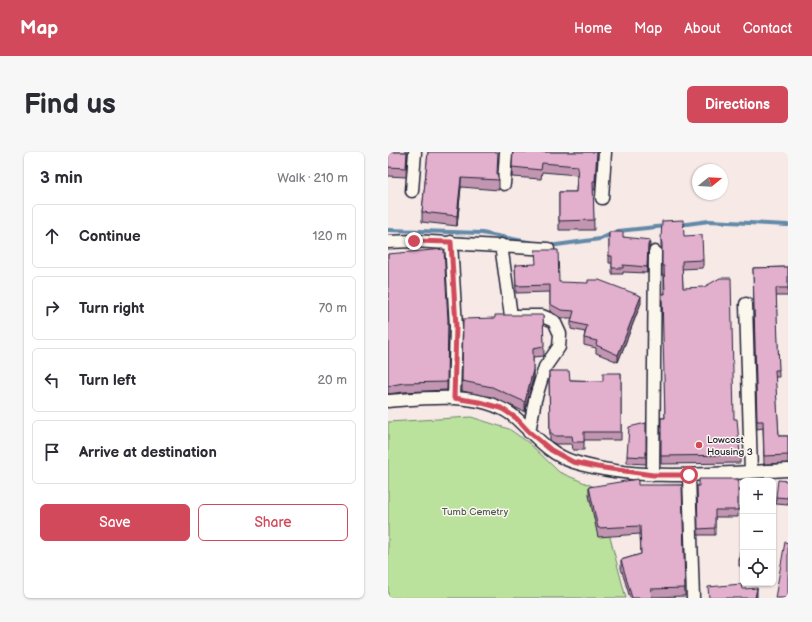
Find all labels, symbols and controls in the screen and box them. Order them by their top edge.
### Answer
text: Map [20,17,58,40]
text: Home [574,20,612,37]
text: Map [634,20,662,37]
text: About [684,20,721,37]
text: Contact [743,20,792,37]
button: Directions [687,86,788,123]
text: Find us [24,88,116,121]
north arrow [692,164,728,200]
text: 3 min [40,168,83,188]
text: Walk · 210 m [277,170,348,186]
icon: ahead [41,225,63,247]
text: Continue [79,227,141,246]
text: 120 m [312,228,347,244]
route end [405,232,423,250]
icon: right [41,297,63,319]
text: Turn right [79,299,144,318]
text: 70 m [319,300,347,316]
icon: left [41,369,63,391]
text: Turn left [79,371,136,390]
text: 20 m [317,372,347,388]
place label: Lowcost Housing 3 [707,434,753,458]
marker: Lowcost Housing 3 [694,440,704,450]
icon: arrive [41,441,63,463]
text: Arrive at destination [79,443,217,462]
route start [680,466,698,484]
map controls [740,478,776,586]
button: + [740,478,776,514]
button: Save [40,504,190,541]
button: Share [198,504,348,541]
park label: Tumb Cemetry [442,506,509,518]
button: − [740,514,776,550]
button: locate [740,550,776,586]

